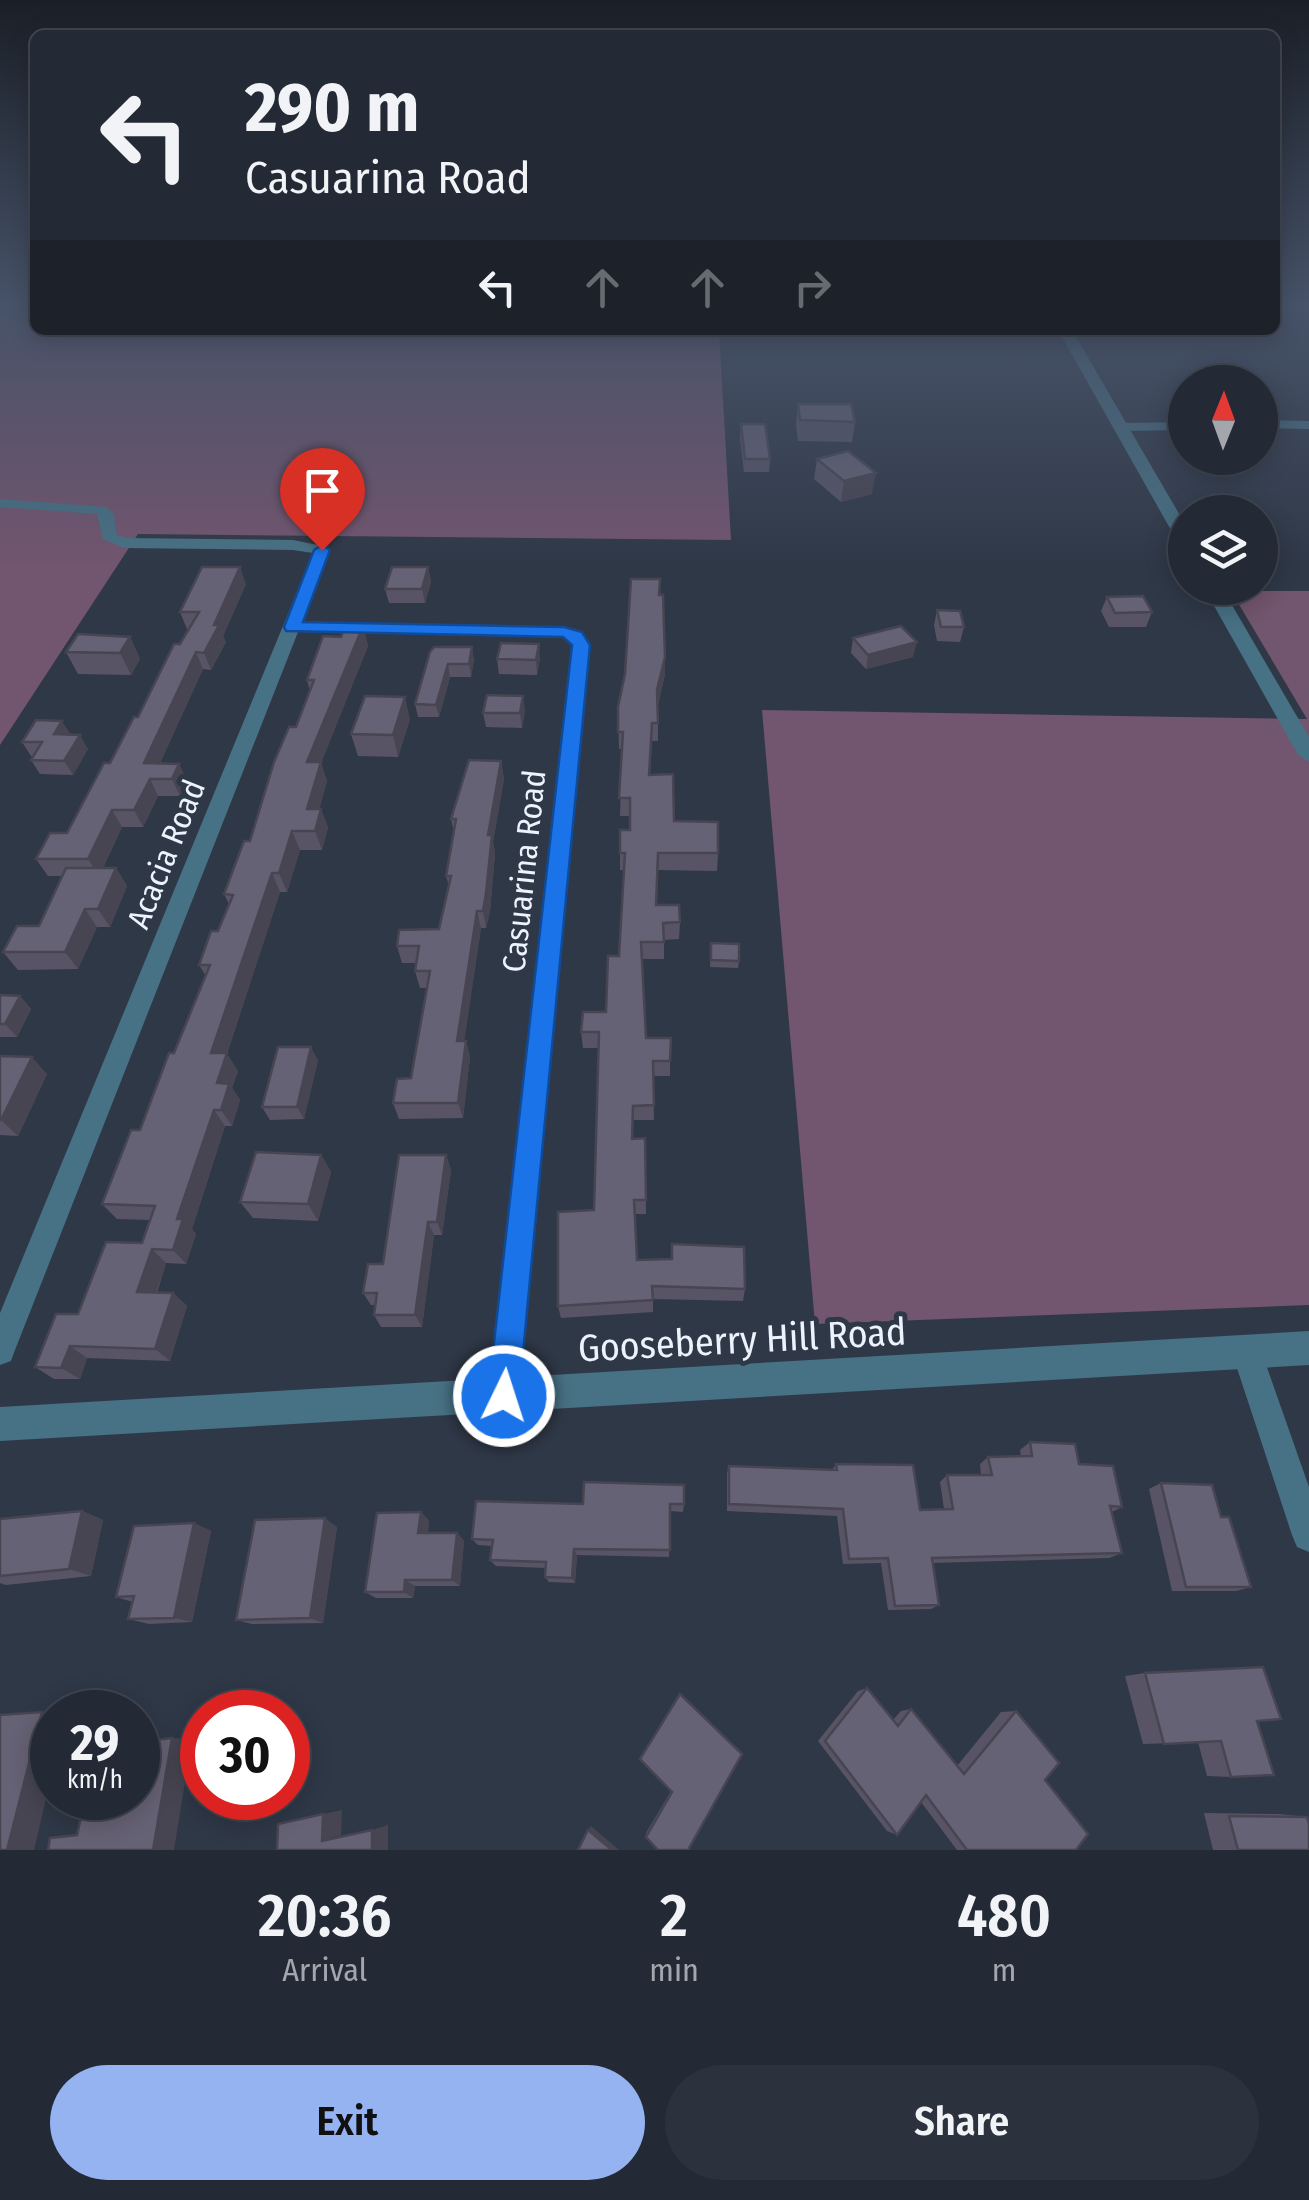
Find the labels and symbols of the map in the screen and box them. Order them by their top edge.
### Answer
north arrow [1168,365,1278,475]
pin [280,448,365,551]
street label: Casuarina Road [494,768,554,974]
street label: Acacia Road [119,774,213,934]
street label: Gooseberry Hill Road [577,1308,907,1372]
position arrow [452,1344,556,1448]
speed limit sign: 30 [180,1690,310,1820]

